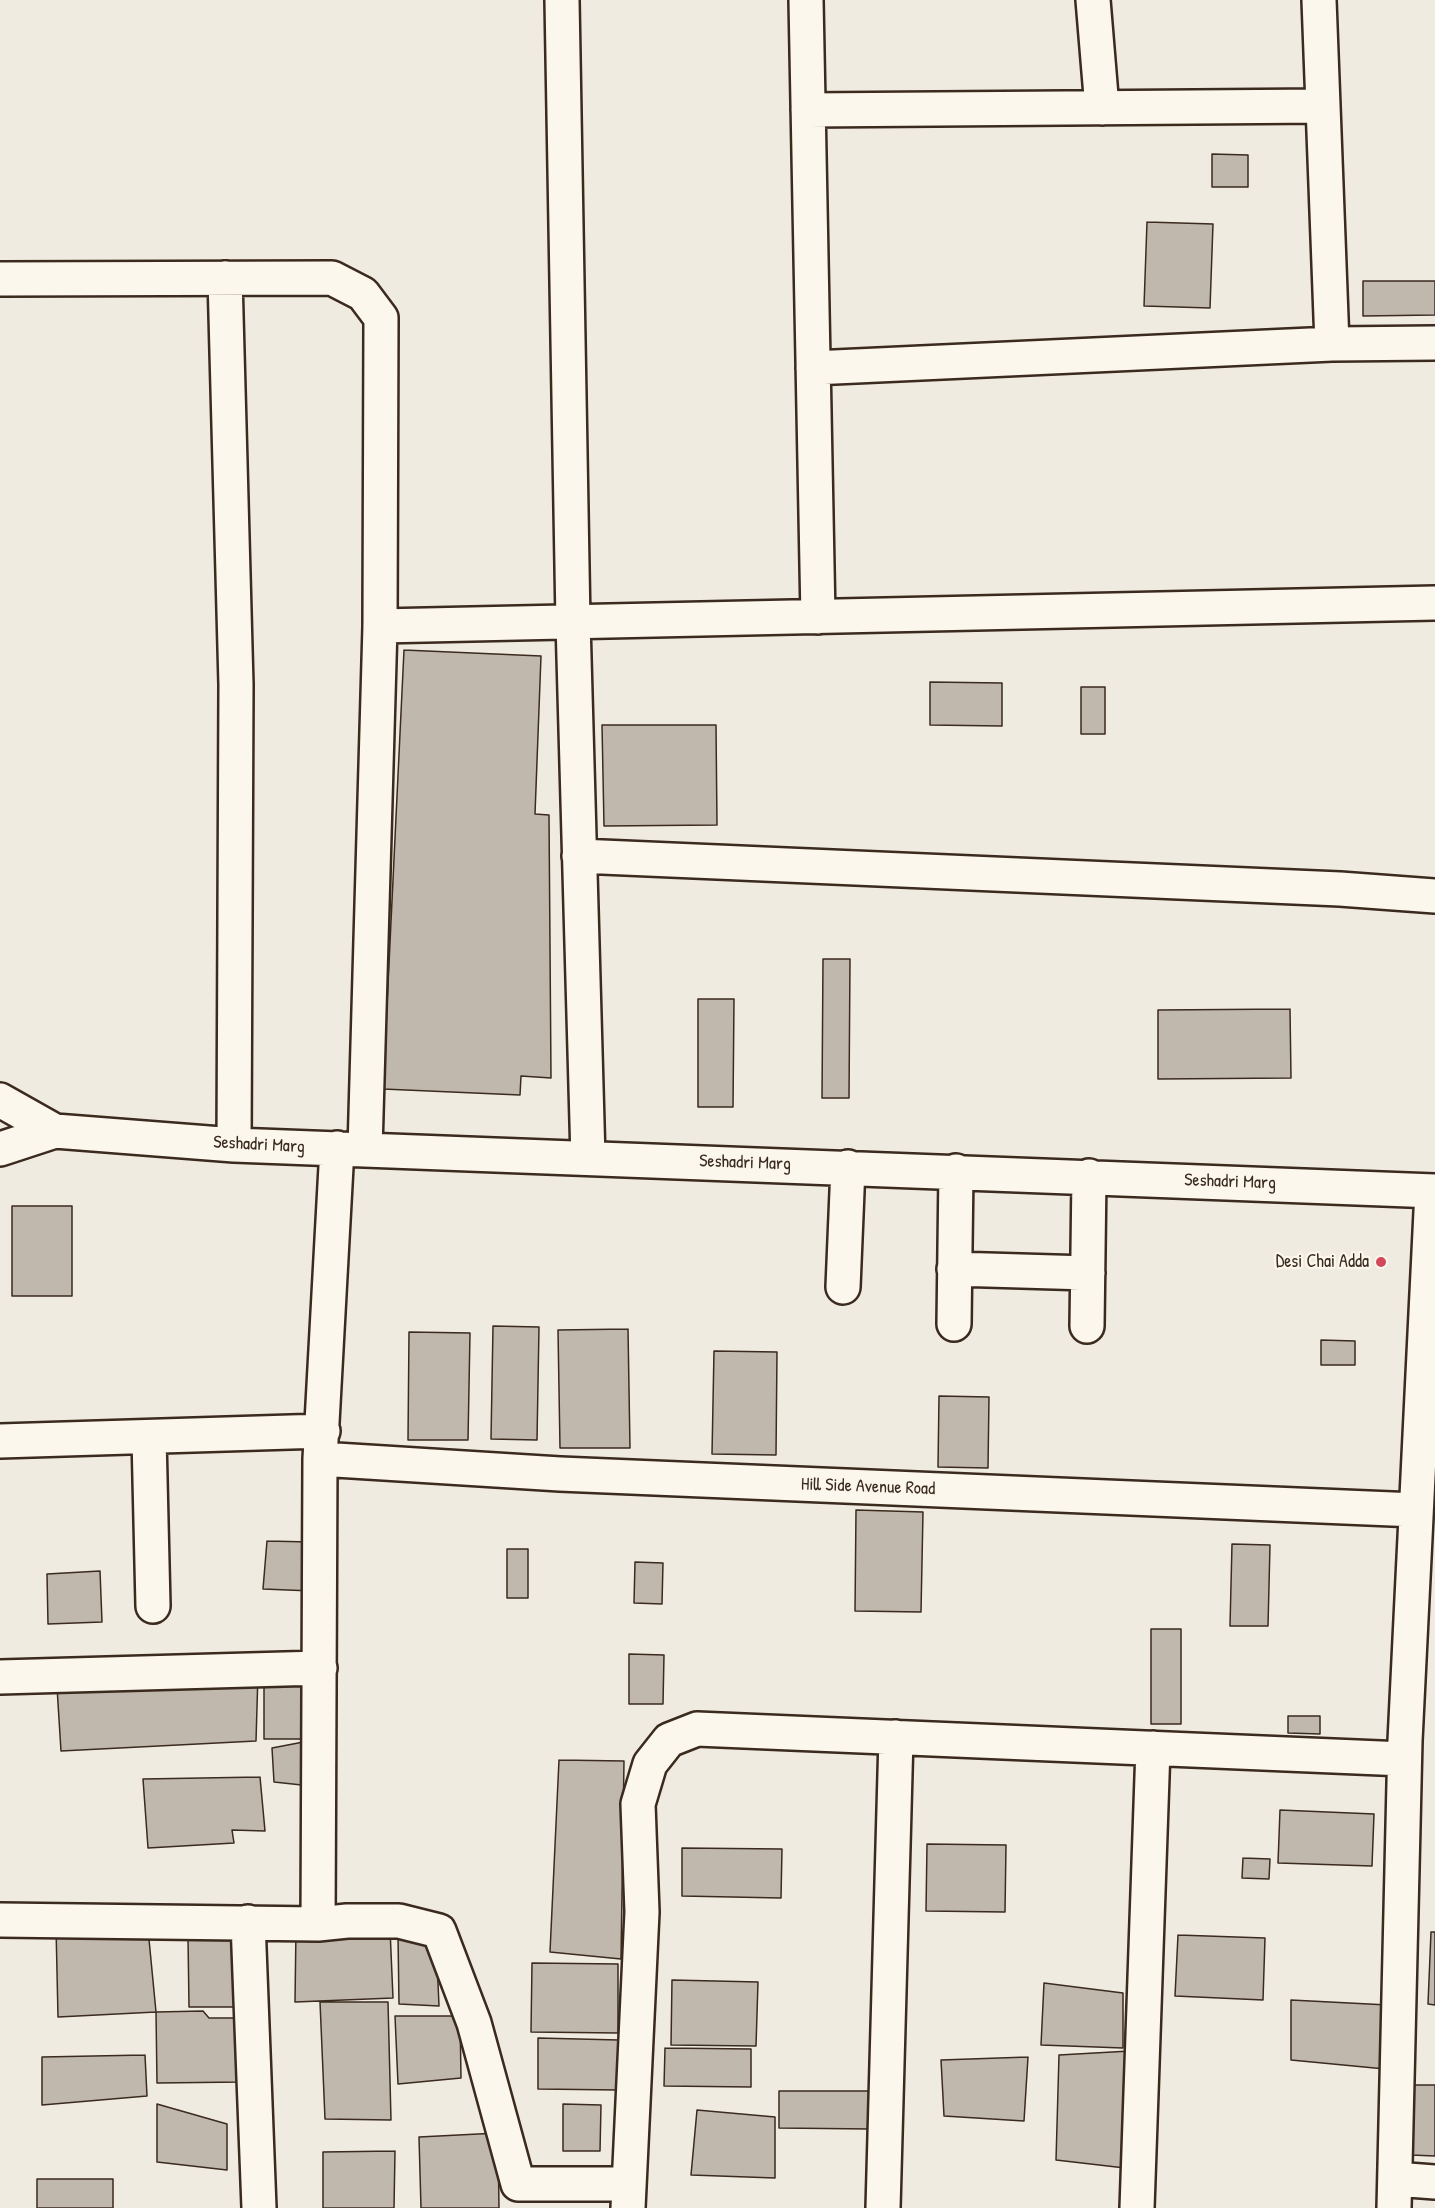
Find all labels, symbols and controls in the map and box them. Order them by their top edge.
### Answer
street label: Seshadri Marg [213,1132,305,1158]
street label: Seshadri Marg [699,1151,791,1175]
street label: Seshadri Marg [1184,1170,1276,1194]
place label: Desi Chai Adda [1276,1251,1369,1273]
marker: Desi Chai Adda [1374,1255,1388,1269]
street label: Hill Side Avenue Road [801,1474,935,1500]

